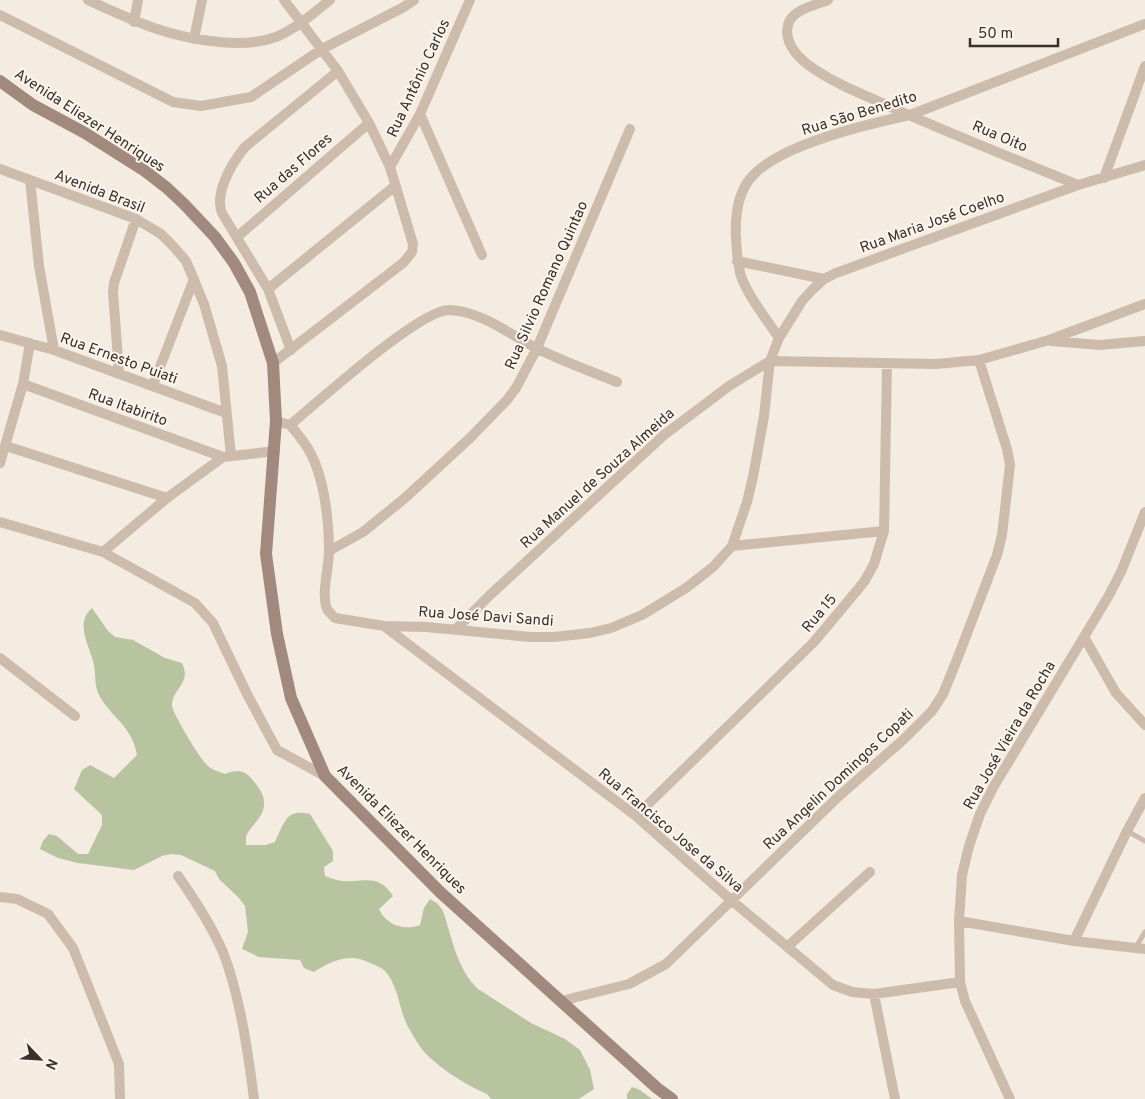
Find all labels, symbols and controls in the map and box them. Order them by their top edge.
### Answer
scale bar [970,15,1058,47]
street label: Rua Antônio Carlos [384,16,455,141]
text: 50 m [978,25,1013,44]
street label: Avenida Eliezer Henriques [10,65,168,177]
street label: Rua São Benedito [799,88,920,141]
street label: Rua Oito [969,117,1030,158]
street label: Rua das Flores [251,130,337,208]
street label: Avenida Brasil [52,166,147,218]
street label: Rua Maria José Coelho [858,188,1008,258]
street label: Rua Silvio Romano Quintao [502,198,593,373]
street label: Rua Ernesto Puiati [57,329,180,389]
street label: Rua Itabirito [85,385,170,432]
street label: Rua Manuel de Souza Almeida [517,405,679,553]
street label: Rua 15 [799,591,842,637]
street label: Rua José Davi Sandi [418,603,554,632]
street label: Rua José Vieira da Rocha [960,658,1061,813]
street label: Rua Angelin Domingos Copati [760,705,918,855]
street label: Avenida Eliezer Henriques [332,761,470,899]
street label: Rua Francisco Jose da Silva [594,765,747,897]
north arrow [15,1034,65,1084]
text: N [41,1056,60,1072]

